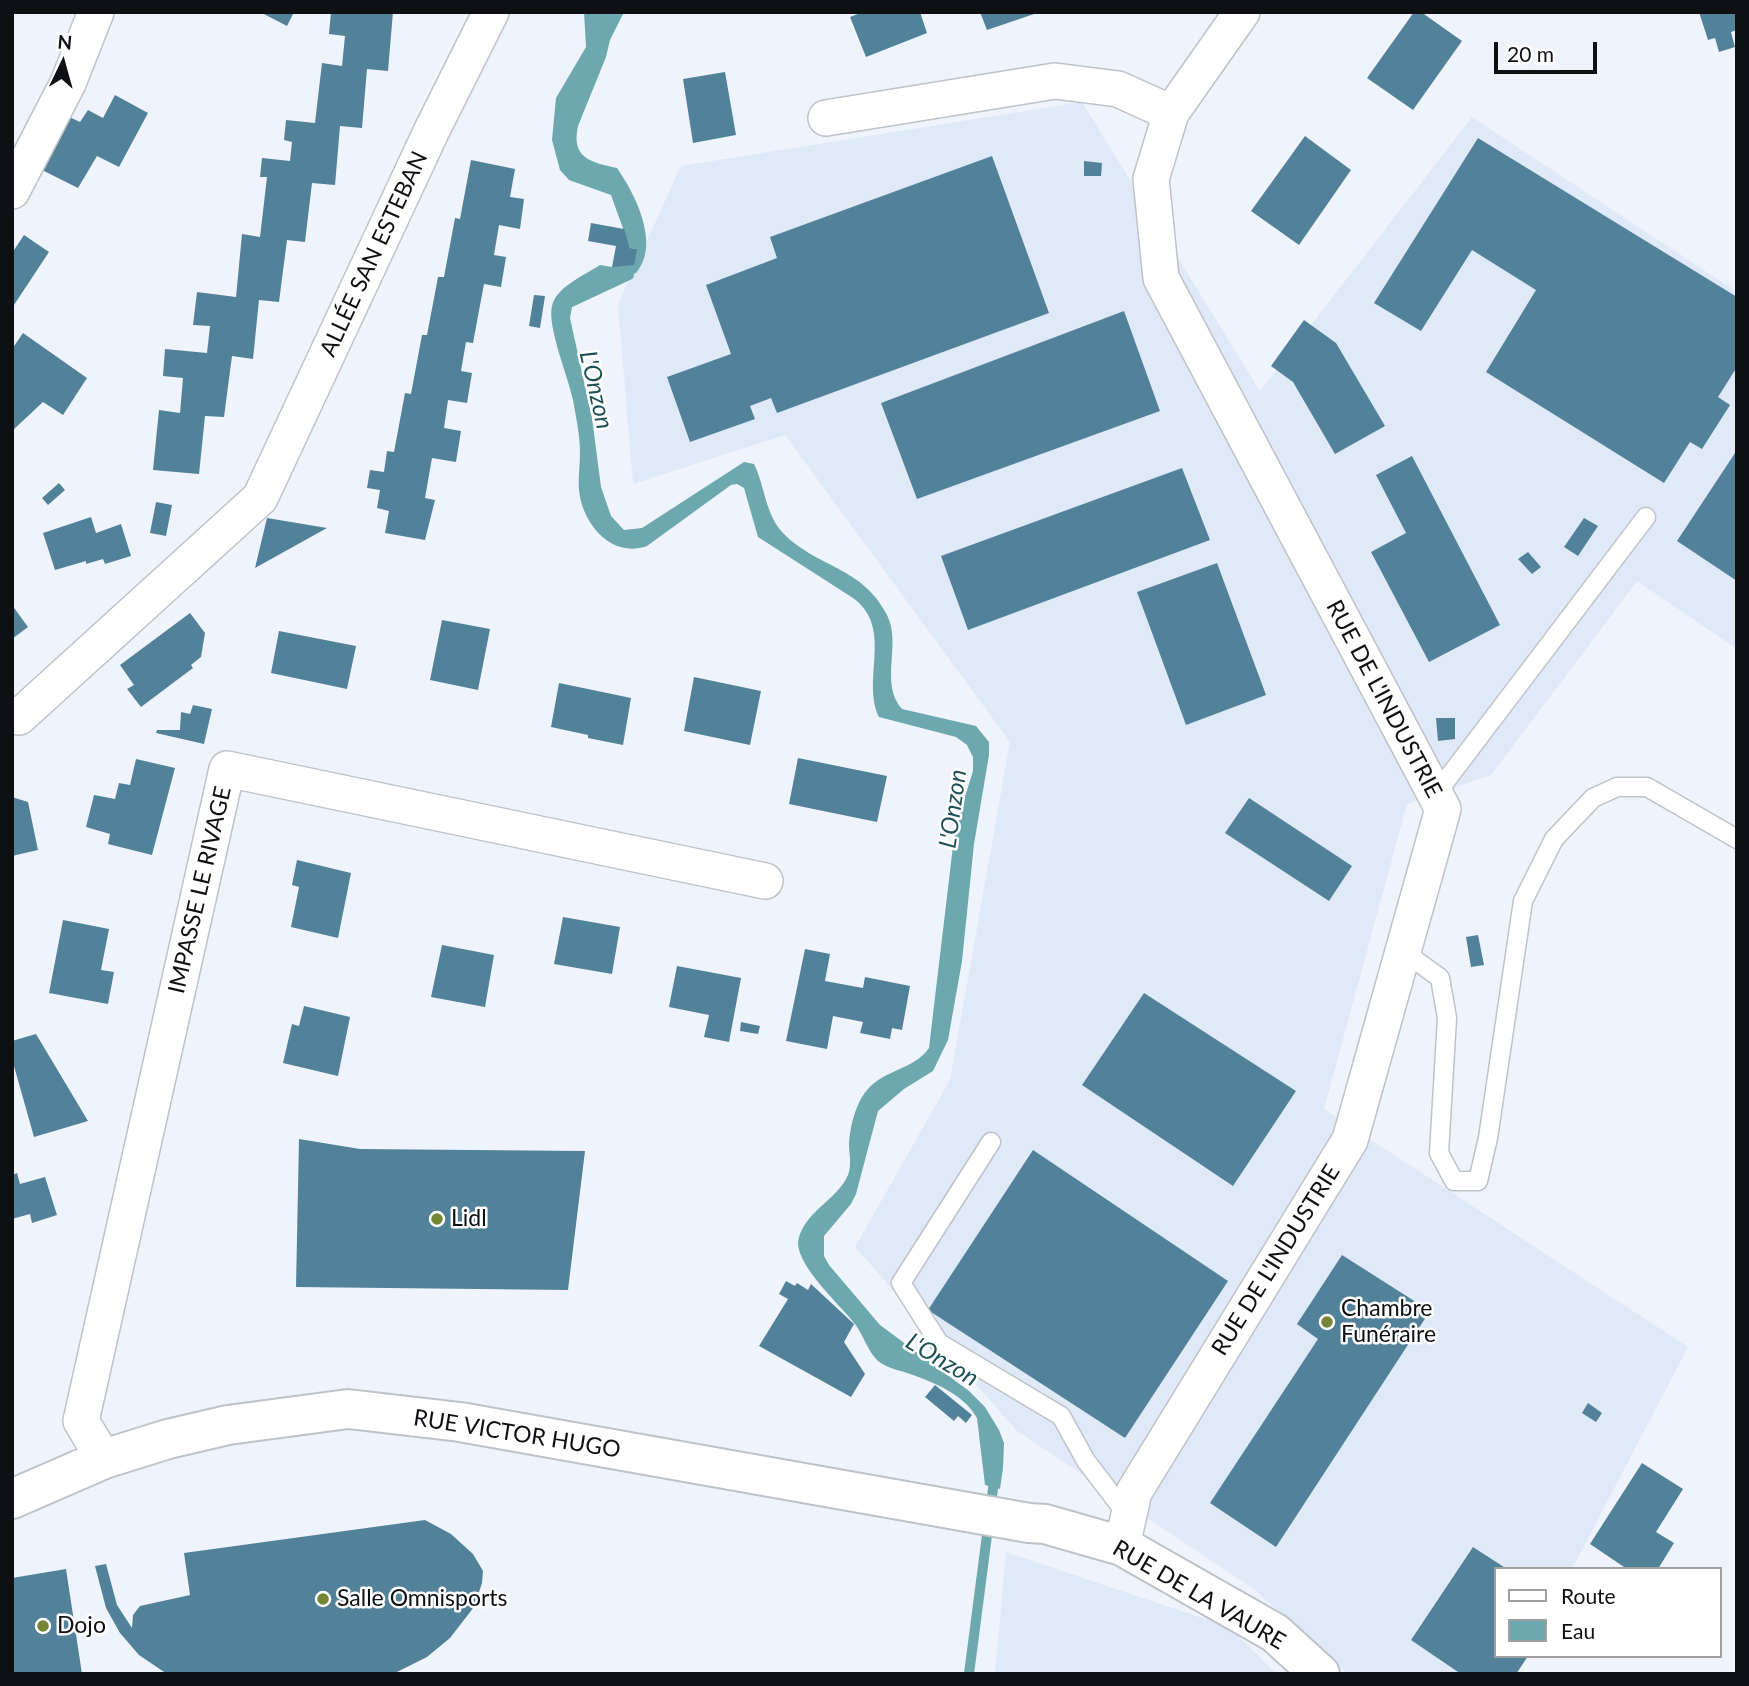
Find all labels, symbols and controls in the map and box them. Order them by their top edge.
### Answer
north arrow [28,28,98,98]
scale bar [1497,28,1600,72]
text: N [57,29,73,54]
text: 20 m [1507,41,1554,66]
street label: ALLÉE SAN ESTEBAN [314,147,434,361]
water label: L'Onzon [573,348,619,432]
street label: RUE DE L'INDUSTRIE [1320,595,1448,803]
water label: L'Onzon [933,768,973,850]
street label: IMPASSE LE RIVAGE [163,784,237,996]
street label: RUE DE L'INDUSTRIE [1206,1159,1346,1361]
place label: Lidl [451,1205,487,1233]
marker: Lidl [429,1211,445,1227]
place label: Chambre Funéraire [1341,1295,1436,1349]
marker: Chambre Funéraire [1319,1314,1335,1330]
water label: L'Onzon [901,1327,983,1393]
street label: RUE VICTOR HUGO [412,1404,622,1464]
street label: RUE DE LA VAURE [1108,1534,1290,1656]
legend [1494,1567,1721,1658]
text: Route [1561,1583,1616,1608]
place label: Salle Omnisports [337,1585,508,1613]
marker: Salle Omnisports [315,1591,331,1607]
place label: Dojo [57,1612,106,1640]
marker: Dojo [35,1618,51,1634]
text: Eau [1561,1618,1595,1643]

